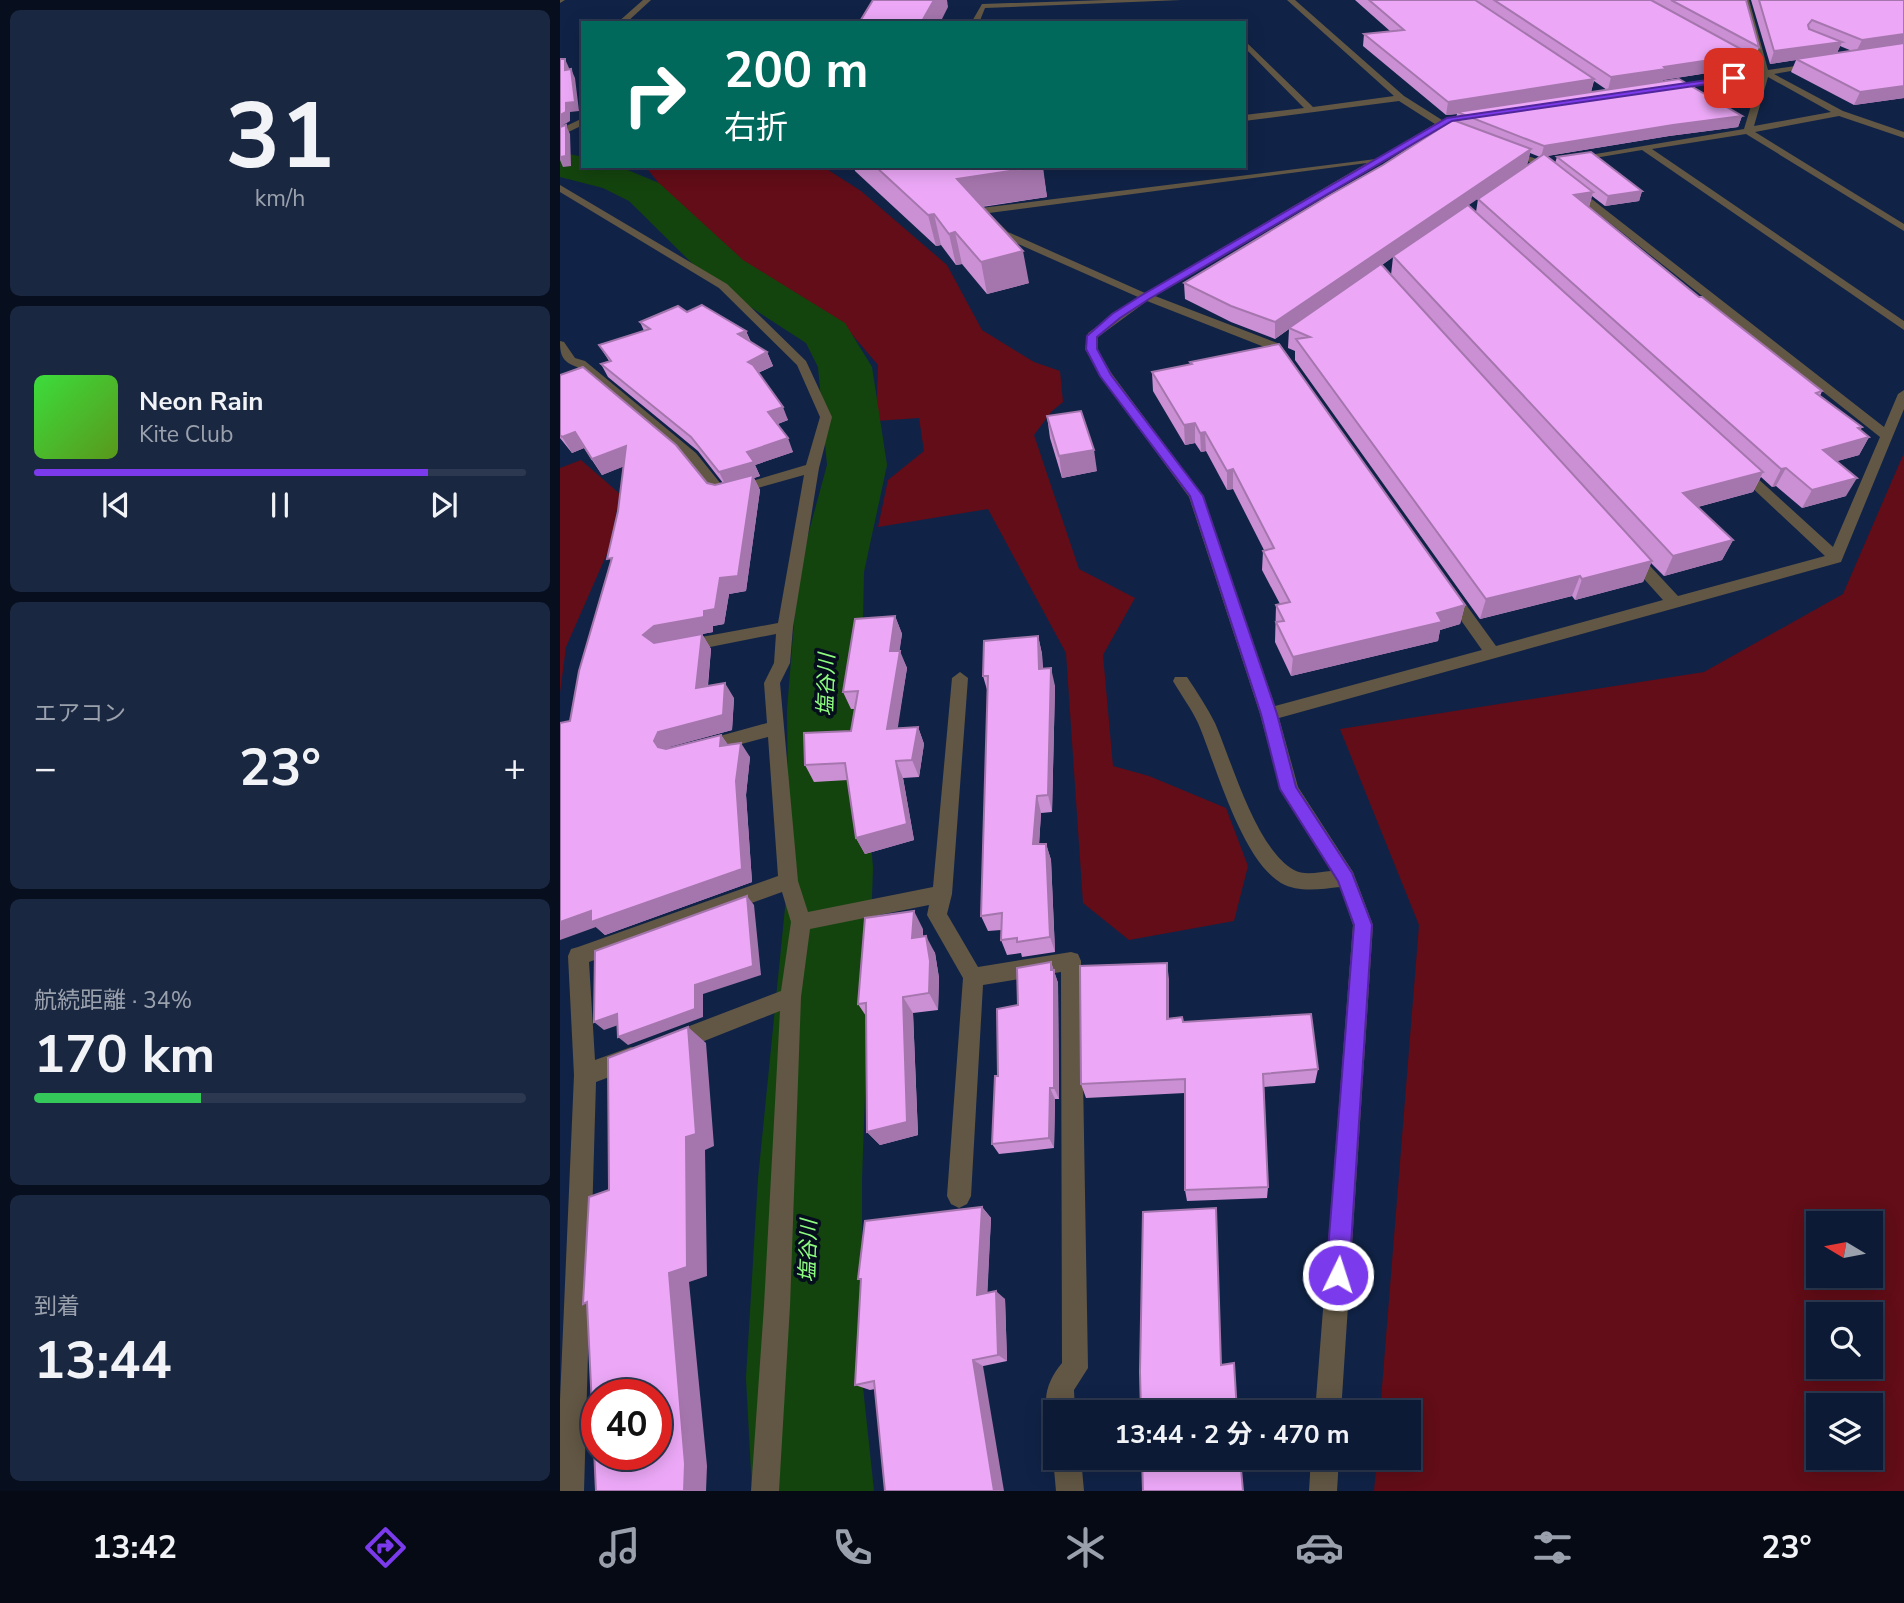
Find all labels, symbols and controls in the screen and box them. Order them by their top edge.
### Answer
text: 200 m [724,37,868,104]
pin [1704,48,1764,108]
icon: right [609,49,700,140]
icon: arrive [1715,59,1753,97]
text: 31 [225,75,335,199]
text: 右折 [724,106,788,149]
text: km/h [255,183,305,214]
text: Neon Rain [139,384,264,419]
text: Kite Club [139,419,233,450]
icon: previous [97,486,135,524]
icon: pause [261,486,299,524]
icon: next [425,486,463,524]
water label: 塩谷川 [811,651,841,717]
text: エアコン [34,698,126,729]
text: 23° [239,732,321,803]
text: − [34,743,57,794]
text: + [503,743,526,794]
text: 航続距離 · 34% [34,985,192,1016]
text: 170 km [34,1019,215,1090]
north arrow [1806,1211,1883,1288]
map controls [1806,1211,1883,1470]
water label: 塩谷川 [793,1217,823,1283]
position arrow [1301,1238,1375,1312]
text: 到着 [34,1291,80,1322]
button: search [1806,1302,1883,1379]
text: 13:44 [34,1325,172,1396]
speed limit sign: 40 [581,1379,672,1470]
button: layers [1806,1393,1883,1470]
text: 13:44 · 2 分 · 470 m [1114,1417,1350,1452]
icon: directions [361,1523,410,1572]
icon: music [595,1523,644,1572]
icon: phone [828,1523,877,1572]
icon: climate [1061,1523,1110,1572]
icon: car [1295,1523,1344,1572]
icon: filters [1528,1523,1577,1572]
text: 13:42 [92,1526,177,1569]
text: 23° [1761,1526,1812,1569]

